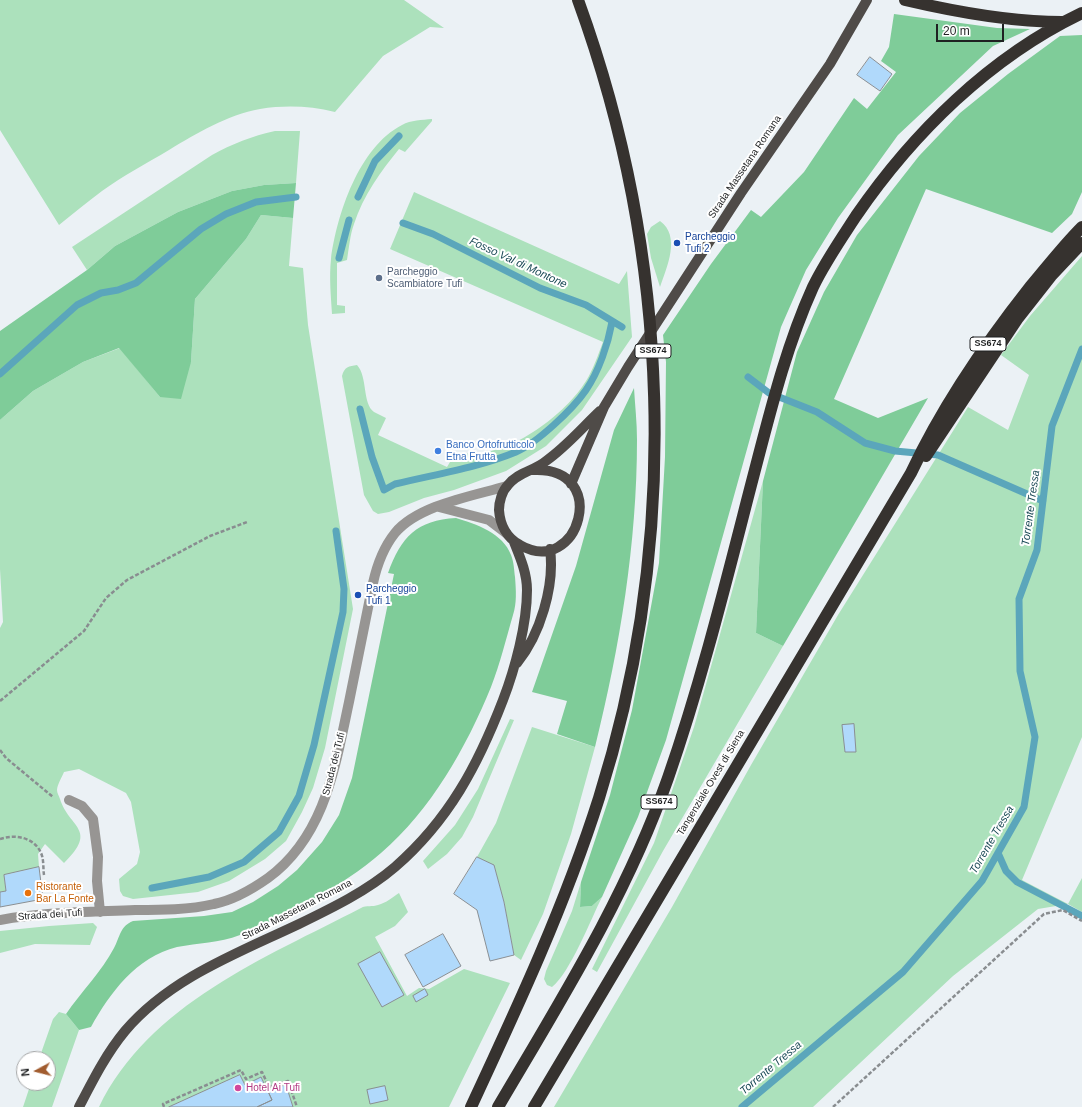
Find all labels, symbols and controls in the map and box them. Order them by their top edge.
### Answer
scale bar [938,16,1006,42]
text: 20 m [943,24,970,38]
street label: Strada Massetana Romana [706,113,784,221]
place label: Parcheggio Tufi 2 [685,231,736,254]
water label: Fosso Val di Montone [467,235,569,291]
marker: Parcheggio Tufi 2 [672,238,682,248]
place label: Parcheggio Scambiatore Tufi [387,266,462,290]
marker: Parcheggio Scambiatore Tufi [374,273,384,283]
road number: SS674 [970,337,1006,351]
road number: SS674 [635,344,671,358]
place label: Banco Ortofrutticolo Etna Frutta [446,439,534,462]
marker: Banco Ortofrutticolo Etna Frutta [433,446,443,456]
water label: Torrente Tressa [1019,469,1043,547]
place label: Parcheggio Tufi 1 [366,583,417,606]
marker: Parcheggio Tufi 1 [353,590,363,600]
street label: Tangenziale Ovest di Siena [675,728,747,838]
street label: Strada dei Tufi [320,731,348,797]
road number: SS674 [641,795,677,809]
water label: Torrente Tressa [967,804,1017,876]
street label: Strada Massetana Romana [240,877,354,943]
place label: Ristorante Bar La Fonte [36,881,94,904]
marker: Ristorante Bar La Fonte [23,888,33,898]
street label: Strada dei Tufi [17,907,83,923]
water label: Torrente Tressa [737,1038,805,1098]
north arrow [16,1051,56,1091]
text: N [19,1068,32,1077]
place label: Hotel Ai Tufi [246,1082,300,1094]
marker: Hotel Ai Tufi [233,1083,243,1093]

